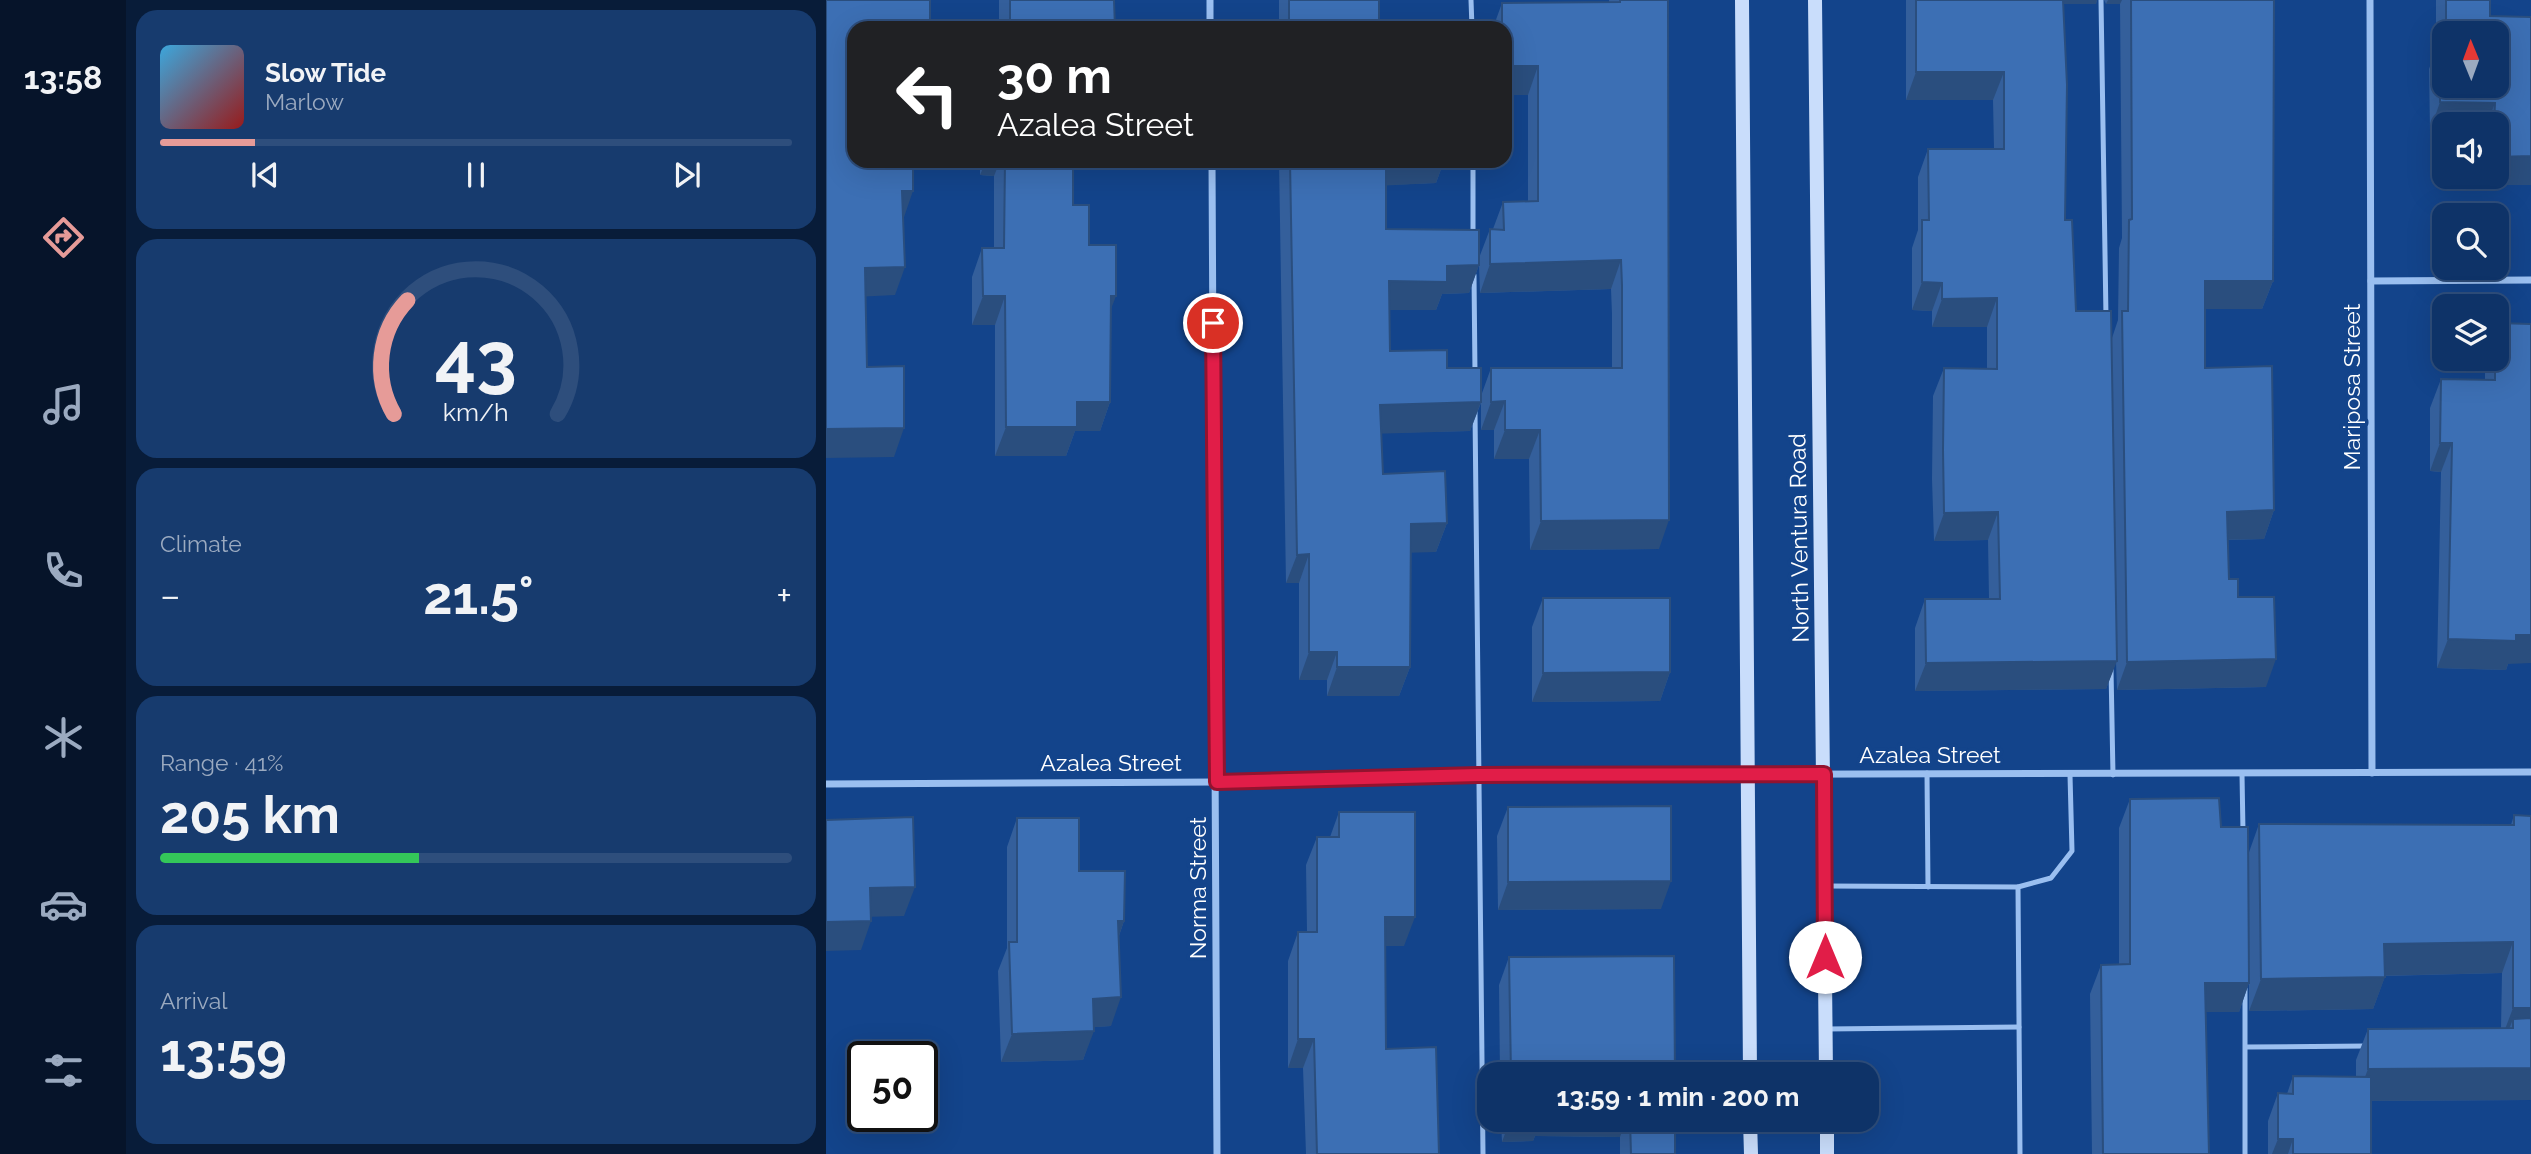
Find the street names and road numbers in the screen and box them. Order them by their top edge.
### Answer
street label: Mariposa Street [2338,303,2365,470]
street label: North Ventura Road [1783,433,1814,643]
street label: Azalea Street [1859,741,2001,768]
street label: Azalea Street [1040,749,1182,776]
street label: Norma Street [1184,816,1211,959]

